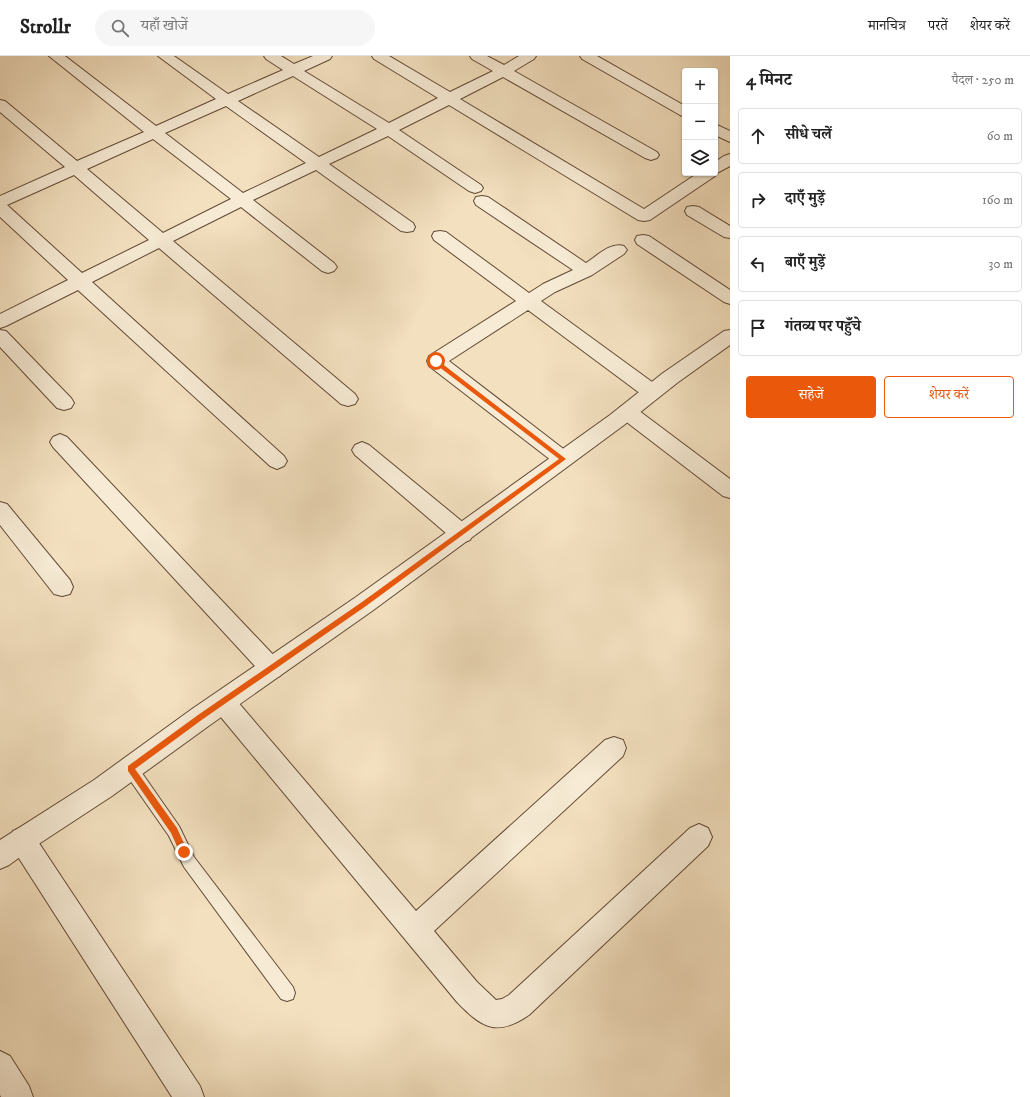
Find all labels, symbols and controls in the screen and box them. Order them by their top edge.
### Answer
search box [95,10,375,46]
text: Strollr [20,16,71,39]
text: यहाँ खोजें [141,16,188,35]
icon: search [109,17,131,39]
text: मानचित्र [868,17,906,35]
text: परतें [928,17,948,35]
text: शेयर करें [970,17,1010,35]
map controls [682,68,718,176]
button: + [682,68,718,104]
text: 4 मिनट [746,69,792,91]
text: पैदल · 250 m [952,72,1014,88]
button: − [682,104,718,140]
icon: ahead [747,125,769,147]
text: सीधे चलें [785,125,832,144]
text: 60 m [987,128,1013,144]
button: layers [682,140,718,176]
icon: right [747,189,769,211]
text: दाएँ मुड़ें [785,189,825,208]
text: 160 m [982,192,1013,208]
icon: left [747,253,769,275]
text: बाएँ मुड़ें [785,253,825,272]
text: 30 m [989,256,1013,272]
icon: arrive [747,317,769,339]
text: गंतव्य पर पहुँचे [785,317,861,336]
route start [427,352,445,370]
button: सहेजें [746,376,876,418]
button: शेयर करें [884,376,1014,418]
route end [175,843,193,861]

